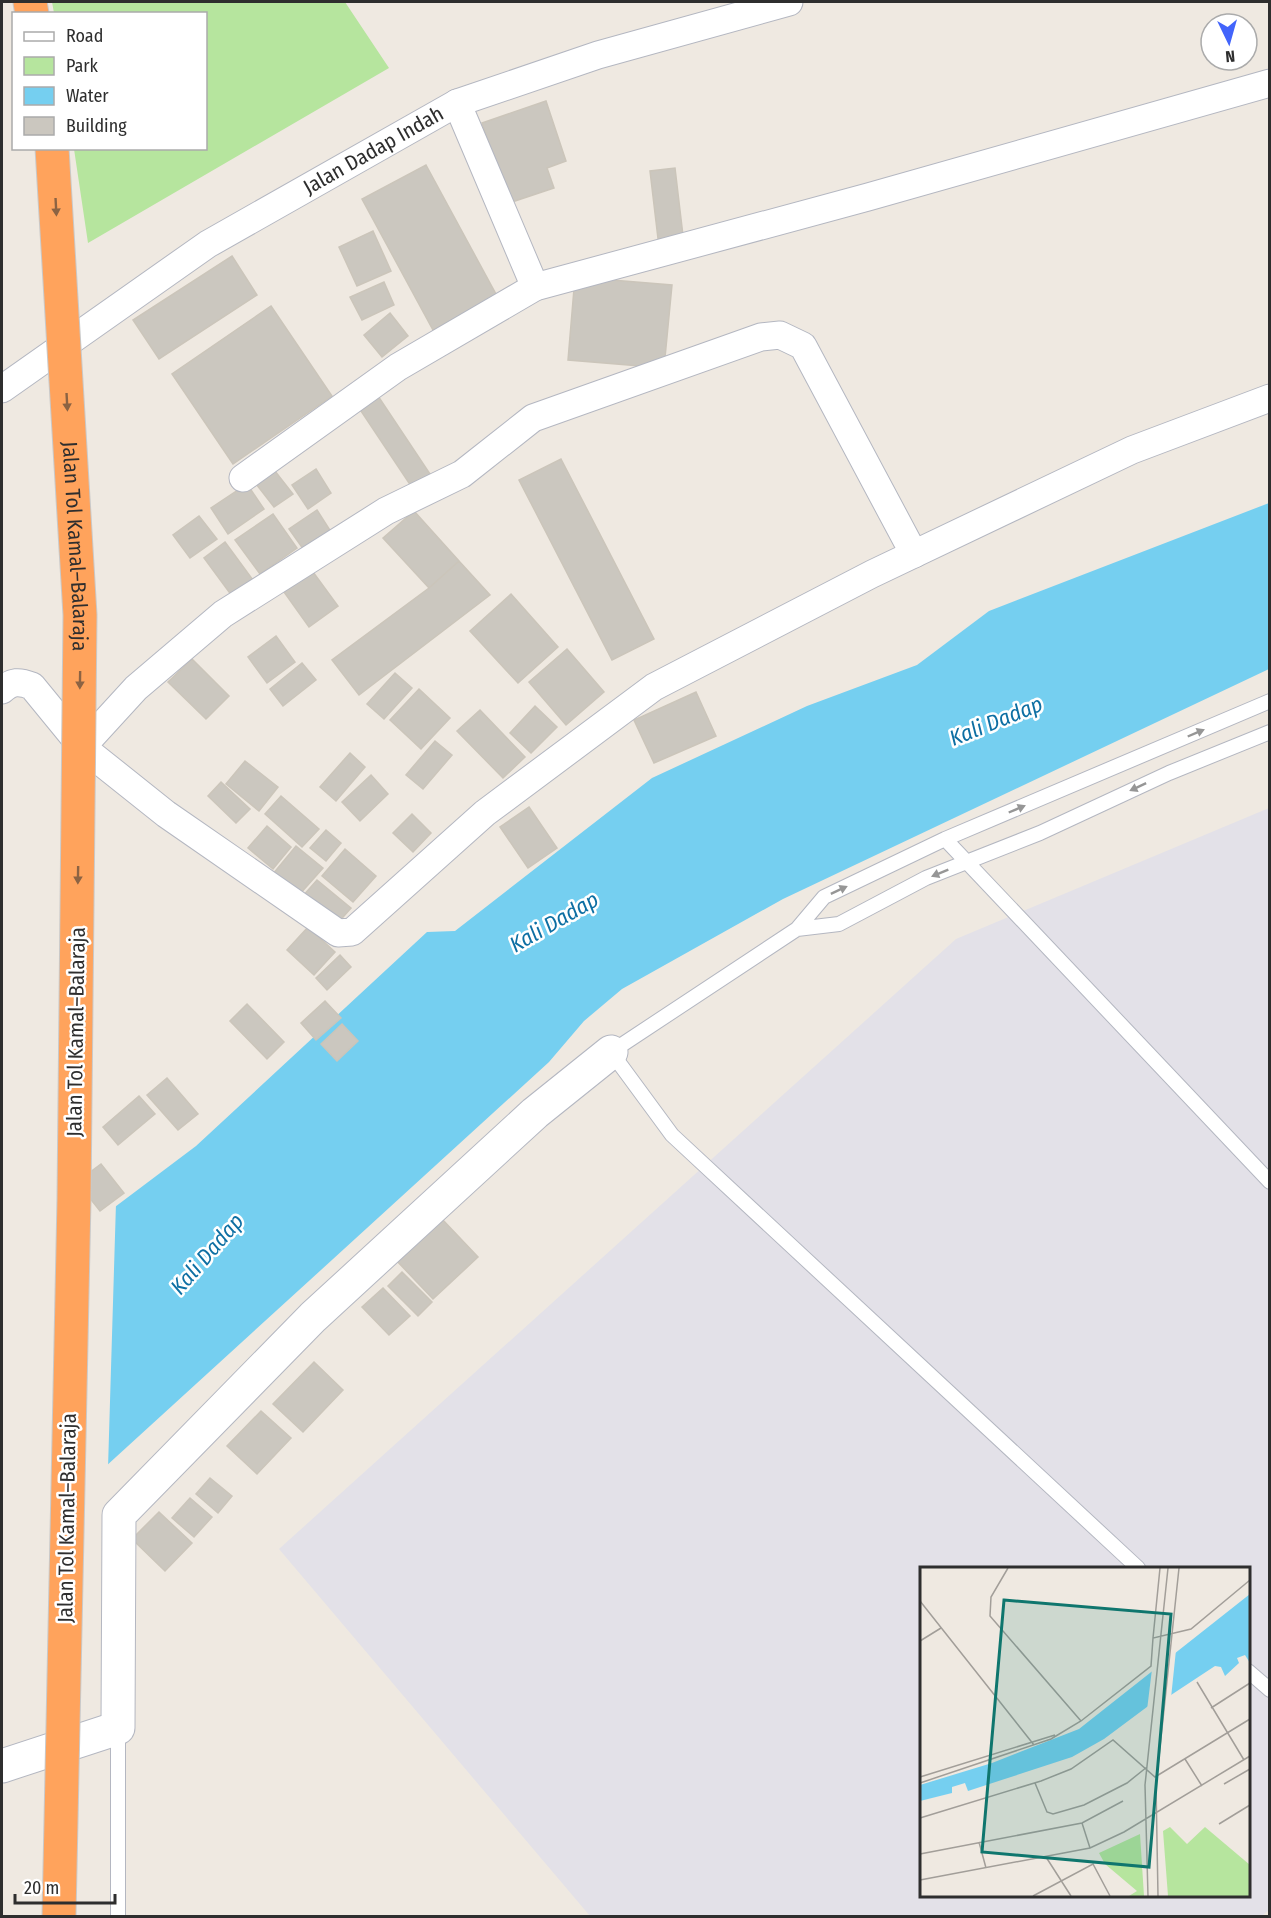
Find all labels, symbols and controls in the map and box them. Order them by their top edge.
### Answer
legend [12,12,207,150]
north arrow [1199,12,1259,72]
text: Road [66,25,103,47]
text: N [1225,47,1236,66]
text: Park [66,55,99,77]
text: Water [66,85,109,107]
street label: Jalan Dadap Indah [299,100,448,200]
text: Building [66,115,127,137]
one-way arrow [51,197,60,216]
one-way arrow [63,392,72,411]
street label: Jalan Tol Kamal–Balaraja [57,441,93,651]
one-way arrow [75,671,85,690]
water label: Kali Dadap [945,690,1047,752]
one-way arrow [1187,728,1205,737]
one-way arrow [1130,783,1147,792]
one-way arrow [1008,804,1026,814]
one-way arrow [73,866,83,885]
one-way arrow [931,869,949,878]
one-way arrow [831,885,848,894]
water label: Kali Dadap [505,886,603,958]
street label: Jalan Tol Kamal–Balaraja [61,927,91,1137]
water label: Kali Dadap [165,1208,249,1300]
street label: Jalan Tol Kamal–Balaraja [52,1413,82,1623]
inset map [920,1567,1250,1897]
scale bar [15,1867,116,1905]
text: 20 m [24,1877,59,1899]

